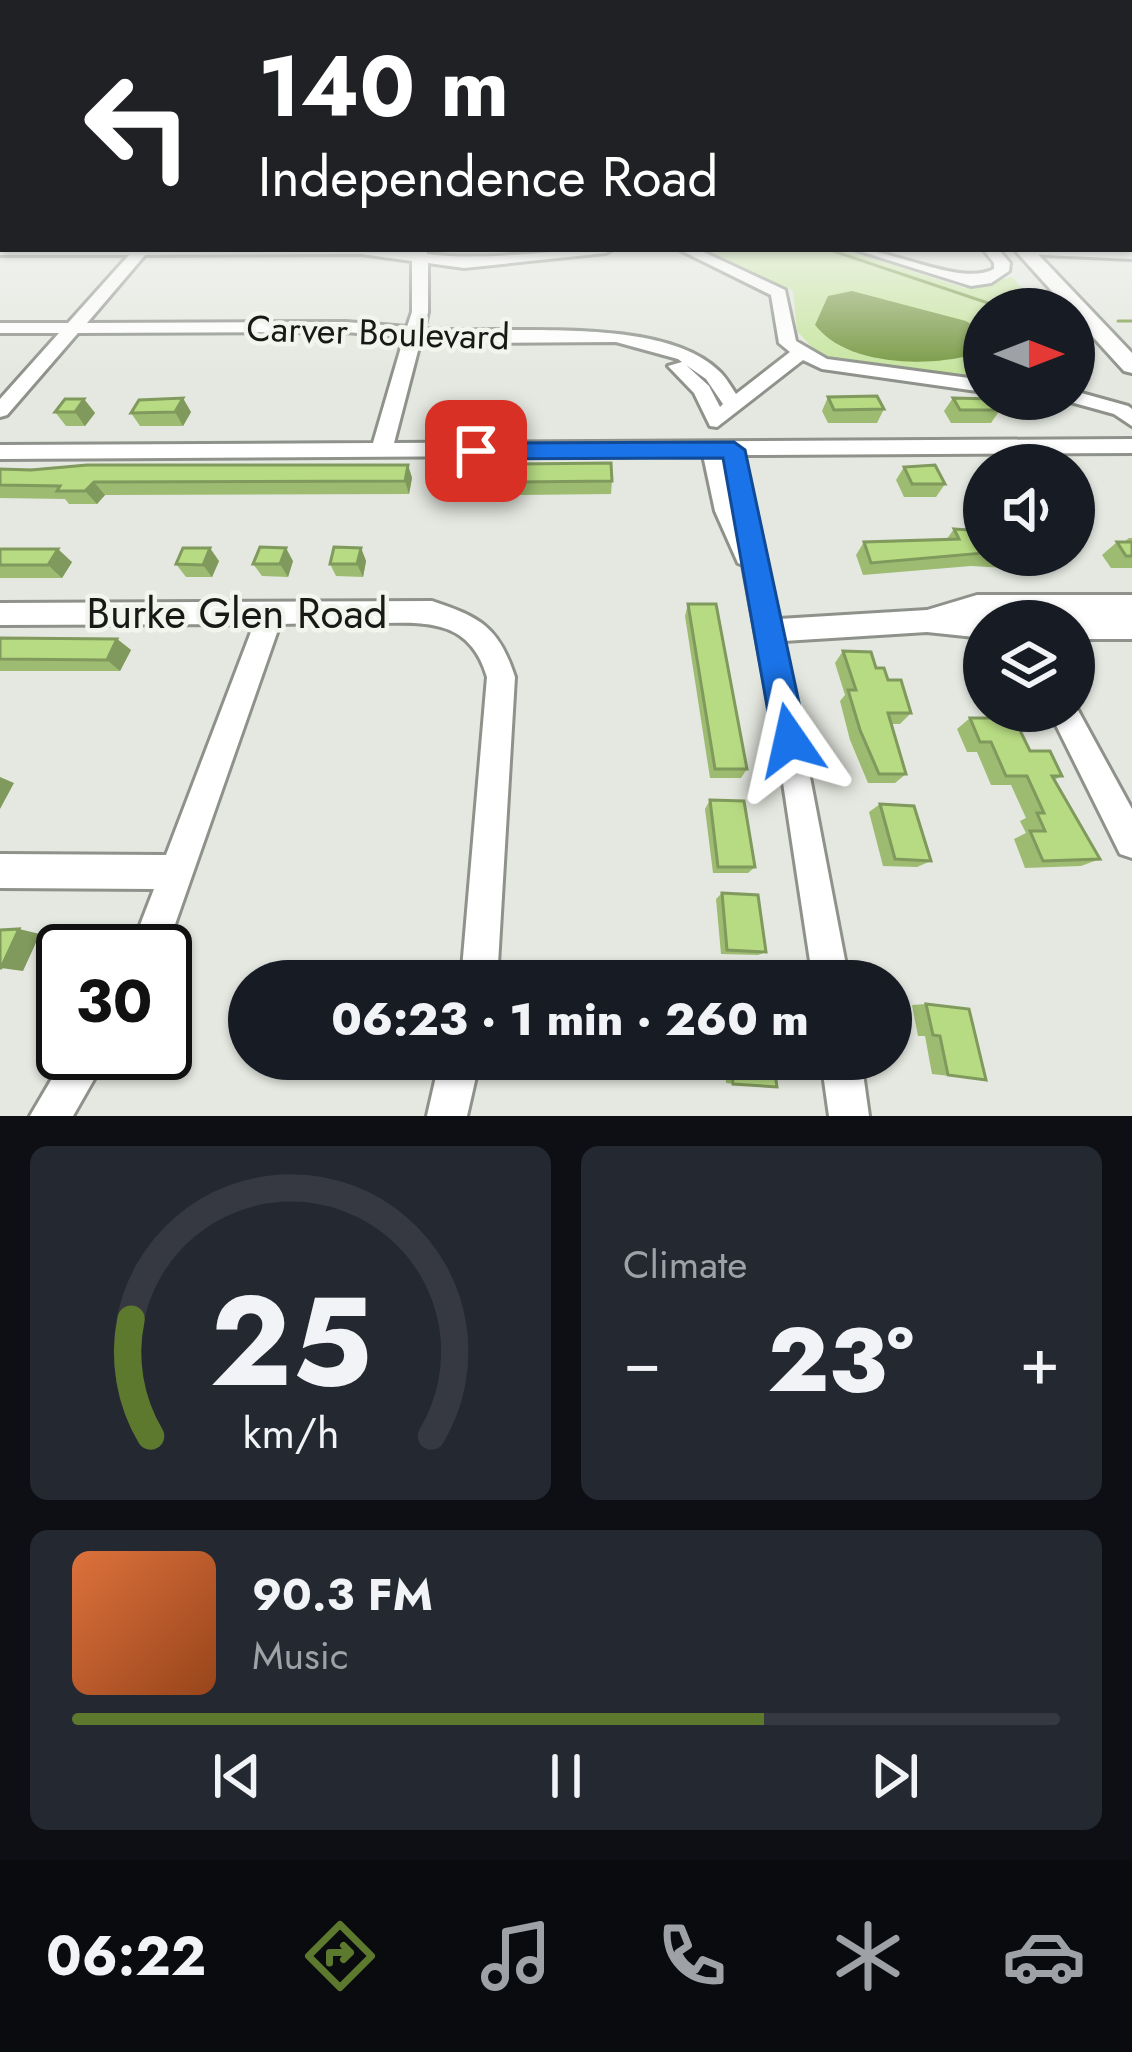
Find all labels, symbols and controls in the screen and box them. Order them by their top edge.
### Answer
text: 140 m [258,26,509,148]
icon: left [60,48,216,204]
text: Independence Road [258,138,718,216]
north arrow [963,288,1095,420]
map controls [963,288,1095,732]
street label: Carver Boulevard [246,301,510,363]
pin [425,400,527,502]
icon: arrive [443,418,509,484]
button: sound [963,444,1095,576]
street label: Burke Glen Road [86,583,388,644]
button: layers [963,600,1095,732]
position arrow [727,677,853,803]
speed limit sign: 30 [36,924,192,1080]
text: 06:23 · 1 min · 260 m [331,987,809,1052]
text: Climate [623,1236,747,1293]
text: 25 [209,1251,372,1432]
text: 23° [767,1295,914,1425]
text: − [623,1313,662,1409]
text: + [1019,1313,1060,1409]
text: km/h [242,1402,339,1464]
text: 90.3 FM [252,1562,433,1627]
text: Music [252,1627,349,1684]
icon: previous [204,1743,270,1809]
icon: pause [533,1743,599,1809]
icon: next [862,1743,928,1809]
icon: directions [298,1914,382,1998]
icon: music [474,1914,558,1998]
icon: phone [650,1914,734,1998]
icon: climate [826,1914,910,1998]
icon: car [1002,1914,1086,1998]
text: 06:22 [46,1917,206,1995]

